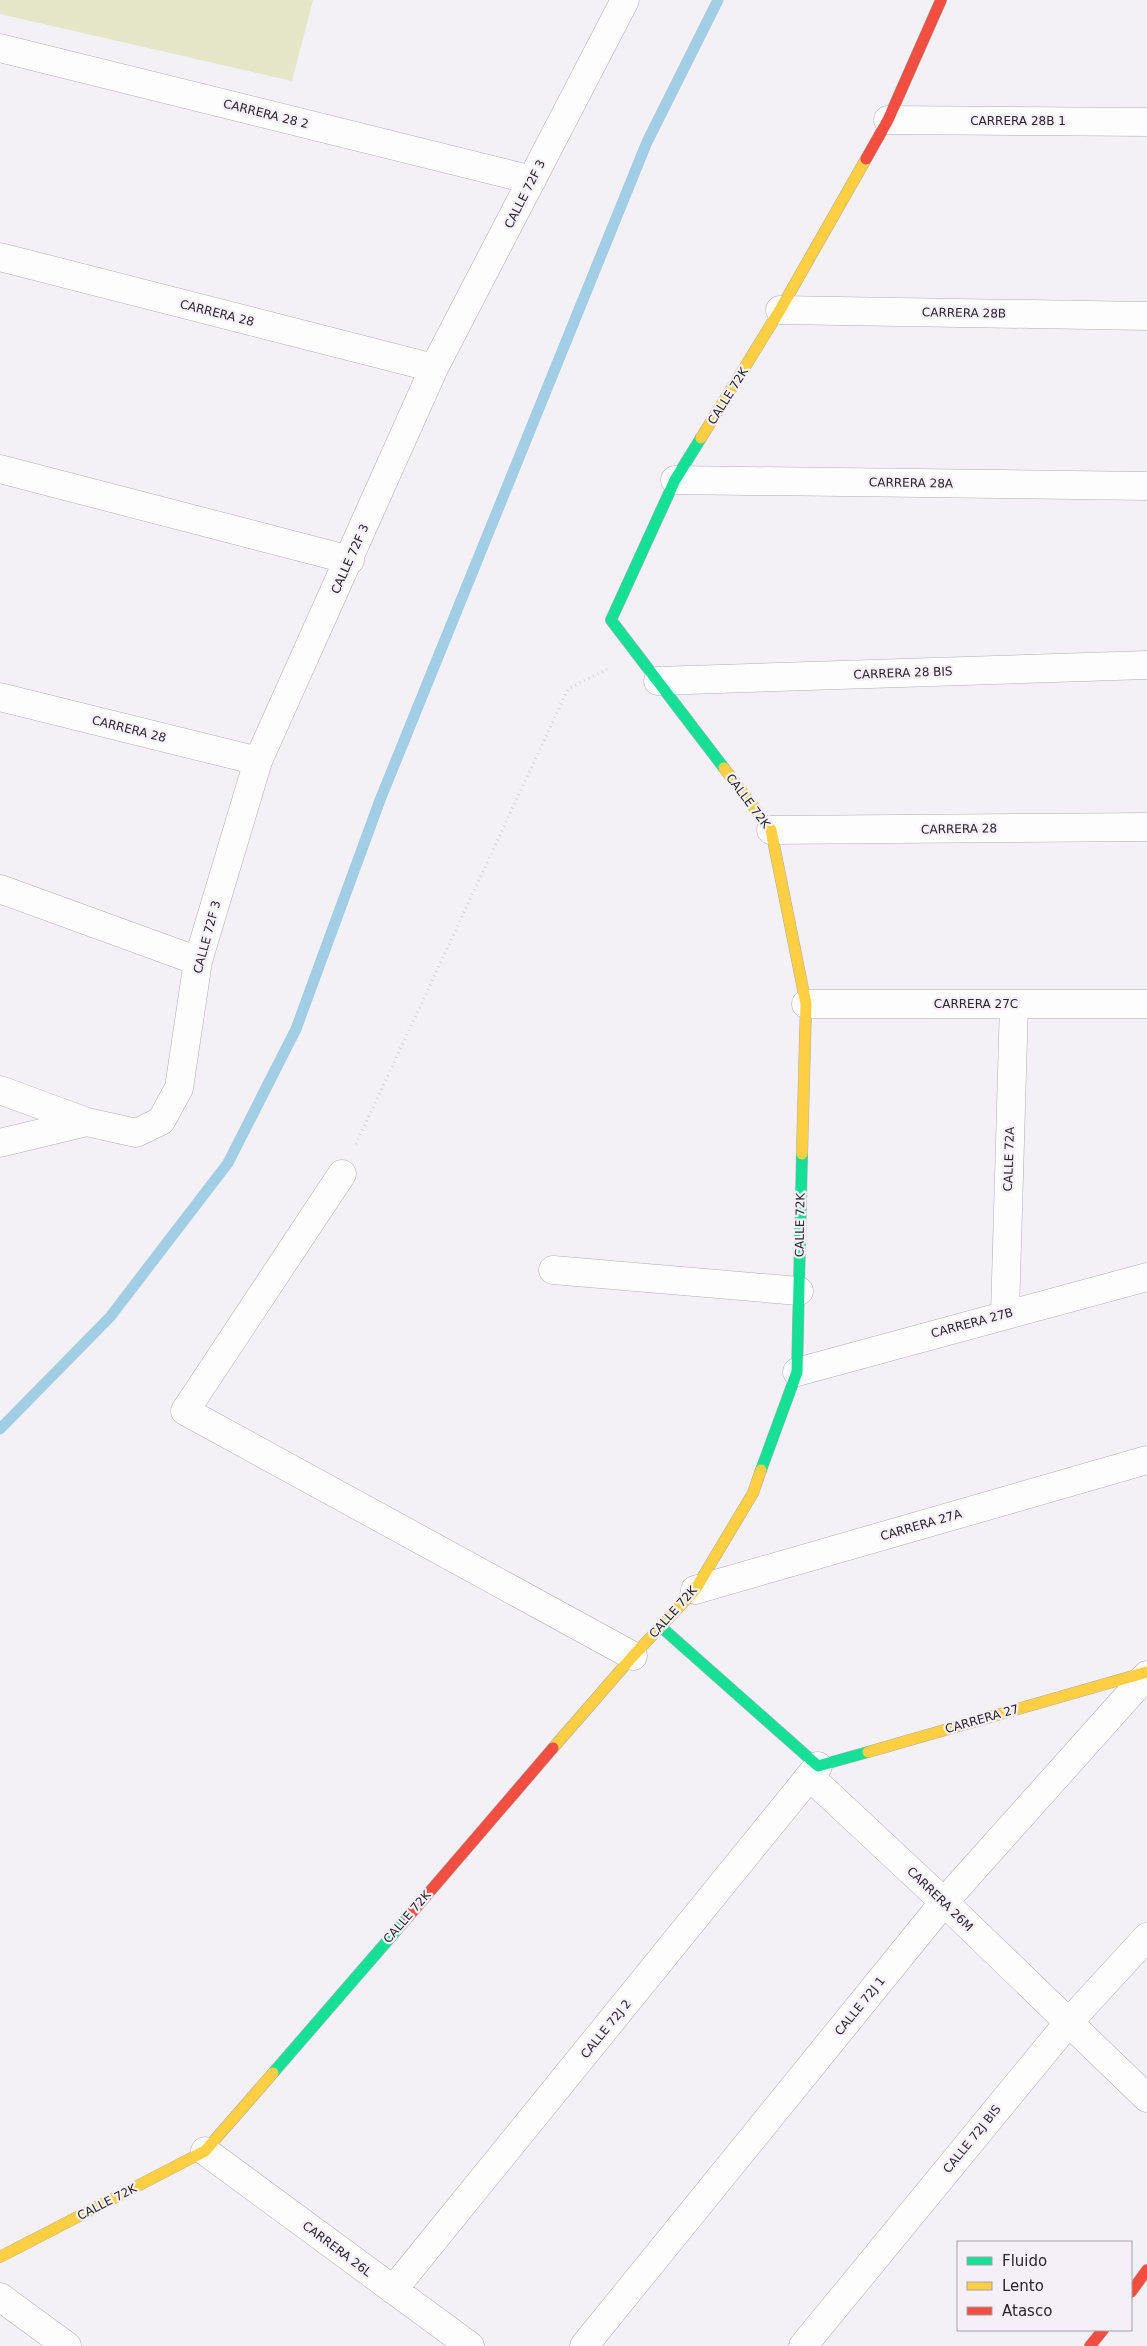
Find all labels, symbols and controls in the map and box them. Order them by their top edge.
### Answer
street label: CARRERA 28 2 [222,97,310,131]
street label: CARRERA 28B 1 [970,114,1066,128]
street label: CALLE 72F 3 [502,157,548,231]
street label: CARRERA 28 [178,297,256,329]
street label: CARRERA 28B [922,305,1006,321]
street label: CALLE 72K [705,364,752,427]
street label: CARRERA 28A [869,475,954,491]
street label: CALLE 72F 3 [328,522,372,596]
street label: CARRERA 28 BIS [853,664,953,682]
street label: CARRERA 28 [90,713,168,745]
street label: CALLE 72K [723,771,774,832]
street label: CARRERA 28 [921,821,997,837]
street label: CALLE 72F 3 [191,899,223,975]
street label: CARRERA 27C [934,997,1018,1011]
street label: CALLE 72A [1001,1126,1017,1192]
street label: CALLE 72K [792,1192,808,1257]
street label: CARRERA 27B [930,1305,1014,1341]
street label: CARRERA 27A [879,1506,964,1543]
street label: CALLE 72K [646,1583,701,1641]
street label: CARRERA 27 [944,1702,1020,1736]
street label: CARRERA 26M [904,1864,976,1934]
street label: CALLE 72K [381,1887,434,1946]
street label: CALLE 72J 1 [832,1974,888,2038]
street label: CALLE 72J 2 [578,1997,634,2061]
street label: CALLE 72J BIS [940,2102,1004,2176]
street label: CALLE 72K [75,2181,140,2223]
street label: CARRERA 26L [300,2219,374,2280]
legend [957,2241,1132,2331]
text: Fluido [1002,2252,1047,2270]
text: Lento [1002,2277,1044,2295]
text: Atasco [1002,2302,1052,2320]

